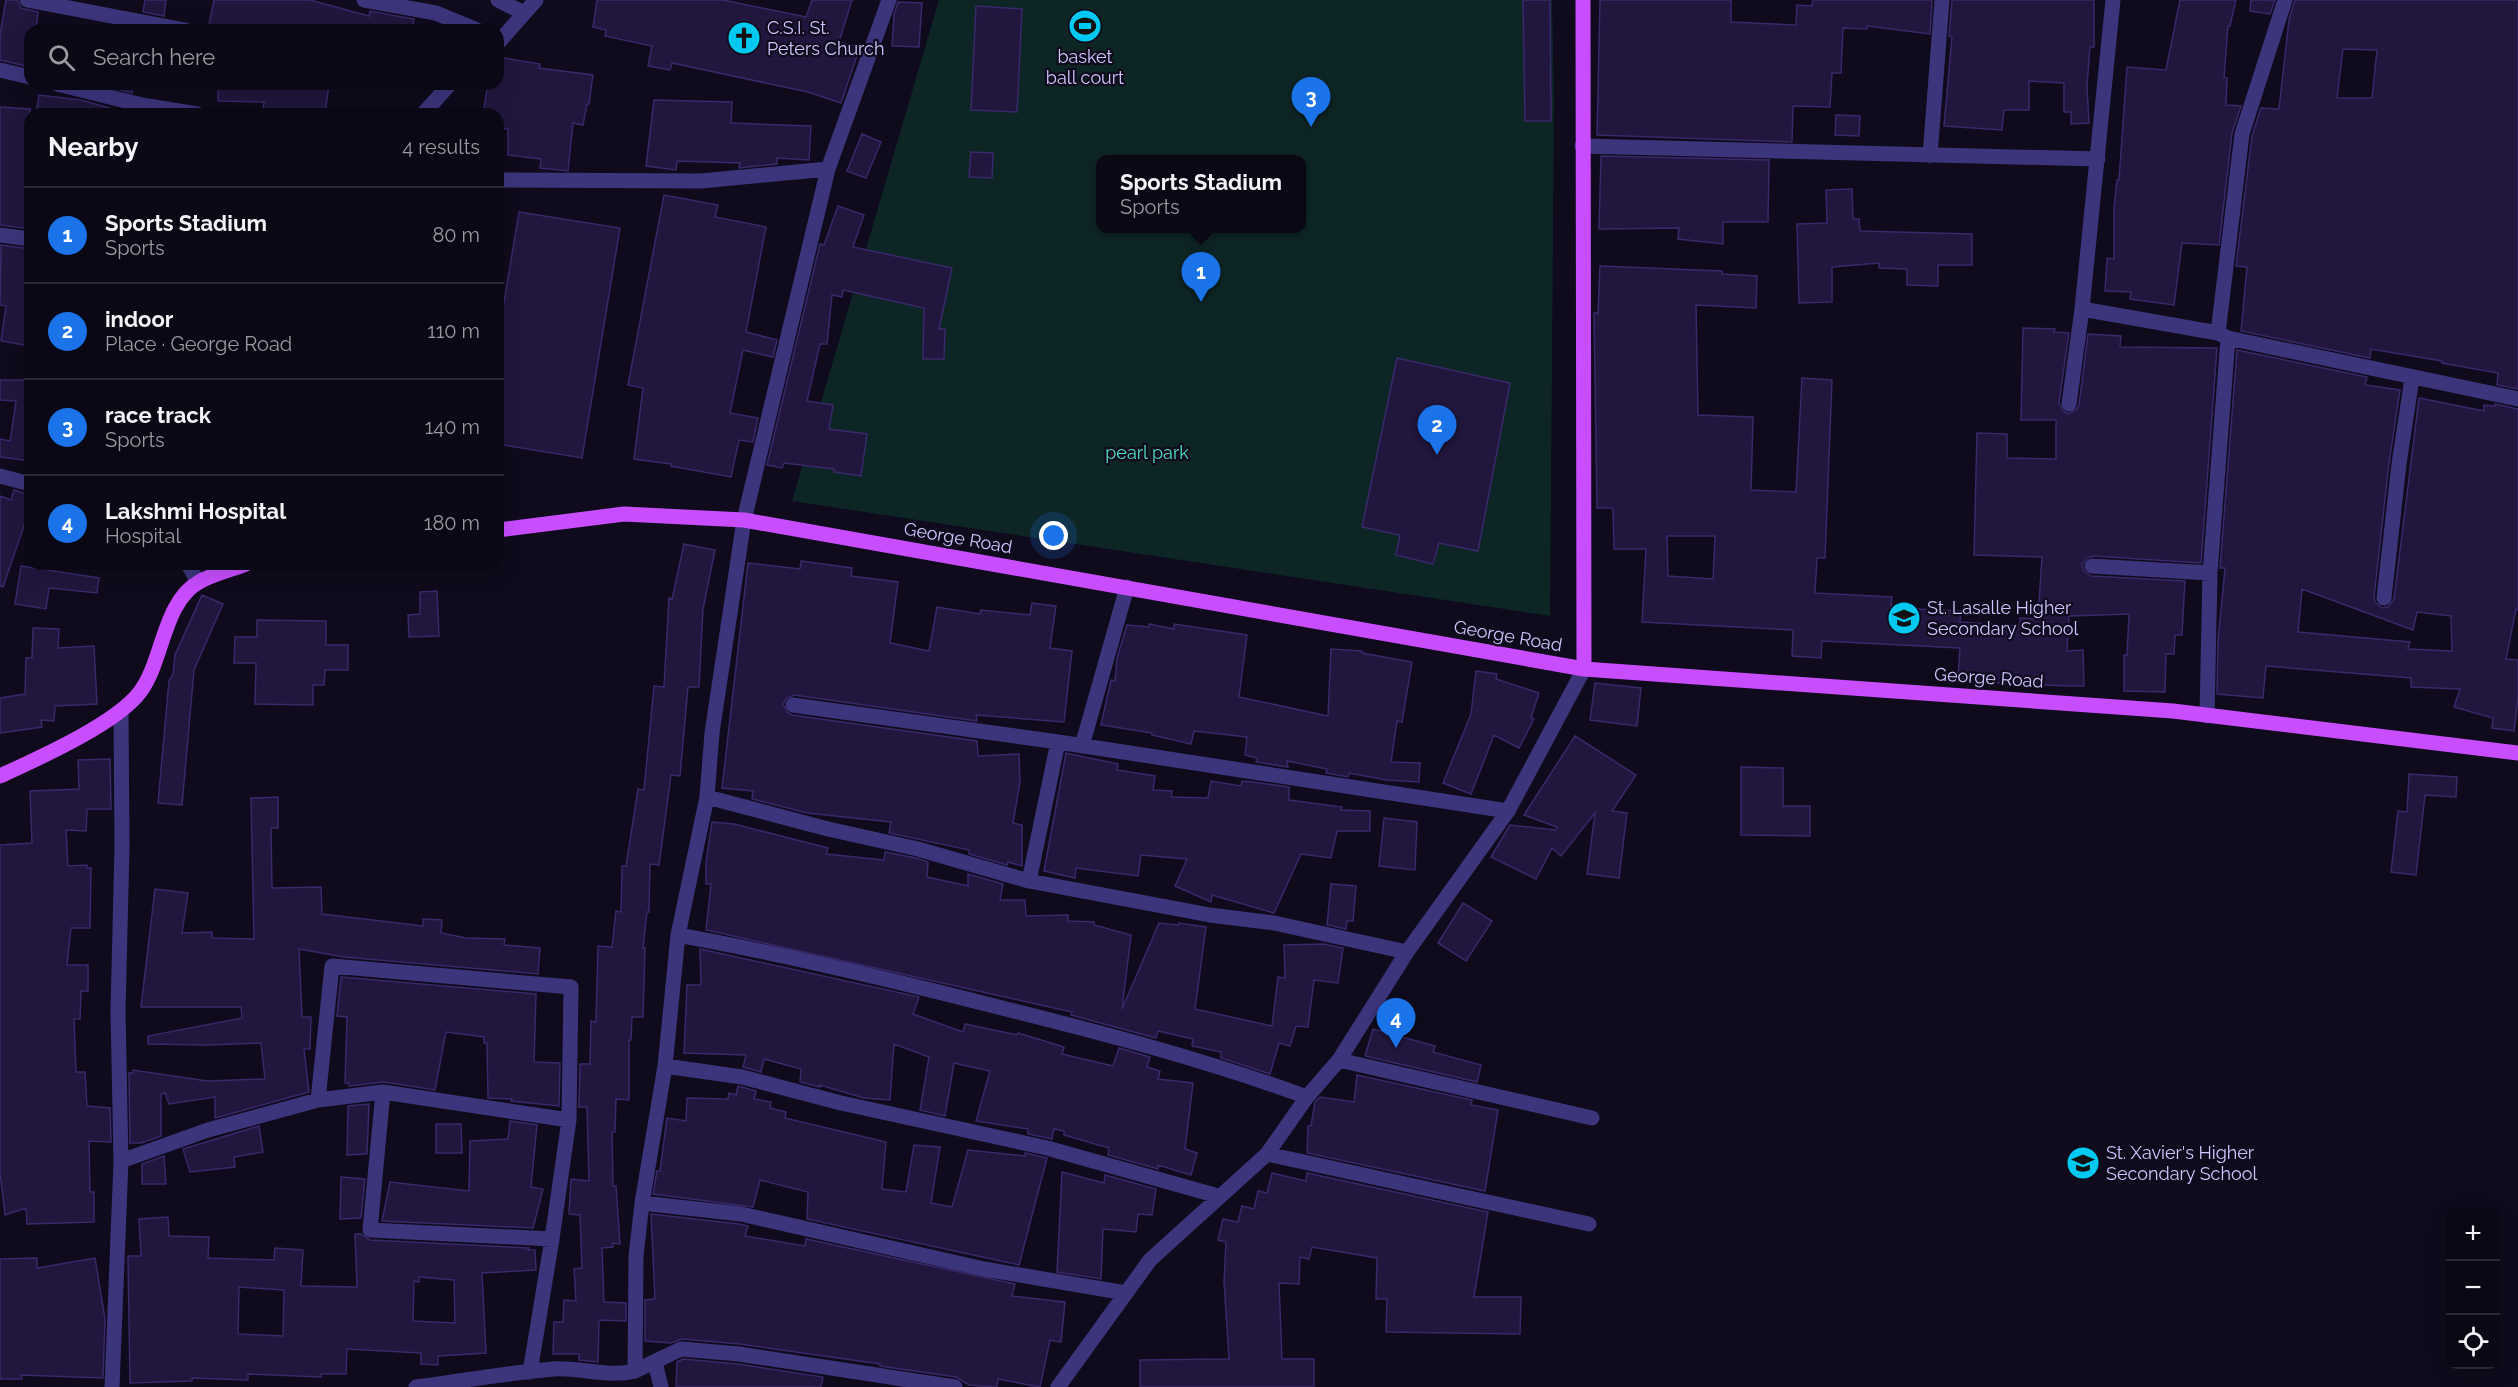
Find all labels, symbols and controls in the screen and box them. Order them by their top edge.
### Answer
sports icon: basket ball court [1067,8,1103,44]
place label: C.S.I. St. Peters Church [767,17,884,59]
church icon: C.S.I. St. Peters Church [726,20,762,56]
search box [24,24,504,90]
icon: search [45,41,78,74]
text: Search here [93,44,215,70]
place label: basket ball court [1046,46,1124,88]
pin: 3 [1292,78,1330,127]
text: Nearby [48,132,138,162]
text: 4 results [402,135,480,159]
popup [1096,155,1306,233]
text: Sports Stadium [1120,169,1282,195]
text: Sports [1120,195,1180,219]
text: Sports Stadium [105,210,267,236]
text: 1 [63,223,72,247]
text: 80 m [432,223,480,247]
text: Sports [105,236,165,260]
pin: 1 [1182,252,1220,302]
text: indoor [105,306,173,332]
text: 2 [62,319,73,343]
text: 110 m [427,319,480,343]
text: Place · George Road [105,332,292,356]
text: race track [105,402,211,428]
pin: 2 [1418,406,1456,455]
text: 3 [62,415,73,439]
text: 140 m [425,415,480,439]
text: Sports [105,428,165,452]
park label: pearl park [1105,442,1189,463]
text: Lakshmi Hospital [105,498,286,524]
text: 4 [62,511,73,535]
text: 180 m [424,511,480,535]
street label: George Road [902,518,1014,557]
your location [1039,521,1068,550]
text: Hospital [105,524,181,548]
place label: St. Lasalle Higher Secondary School [1927,597,2078,639]
school or university icon: St. Lasalle Higher Secondary School [1886,600,1922,636]
street label: George Road [1452,616,1564,655]
street label: George Road [1934,663,2044,692]
pin: 4 [1376,998,1416,1048]
place label: St. Xavier's Higher Secondary School [2106,1142,2257,1184]
school or university icon: St. Xavier's Higher Secondary School [2065,1145,2101,1181]
map controls [2446,1207,2500,1369]
button: + [2446,1207,2500,1261]
button: − [2446,1261,2500,1315]
button: locate [2446,1315,2500,1369]

